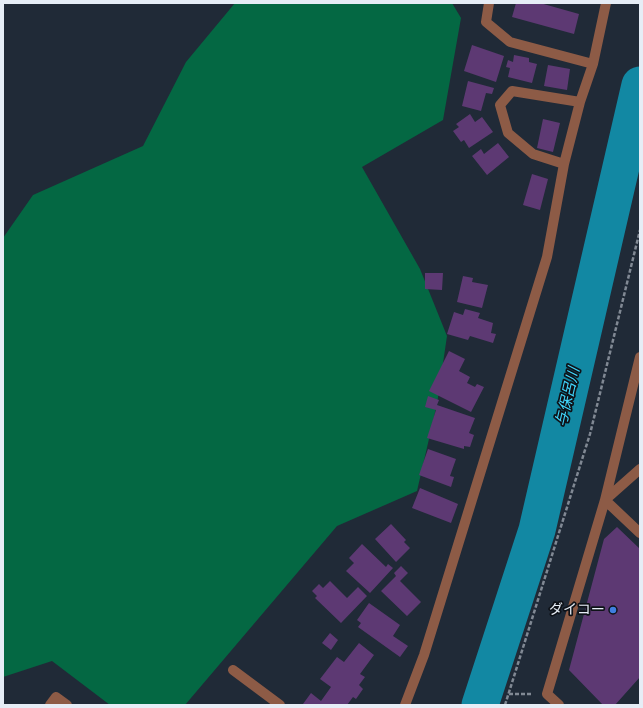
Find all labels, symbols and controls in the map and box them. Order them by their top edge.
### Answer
water label: 与保呂川 [552,366,584,428]
place label: ダイコー [549,602,605,618]
marker: ダイコー [608,605,618,615]

